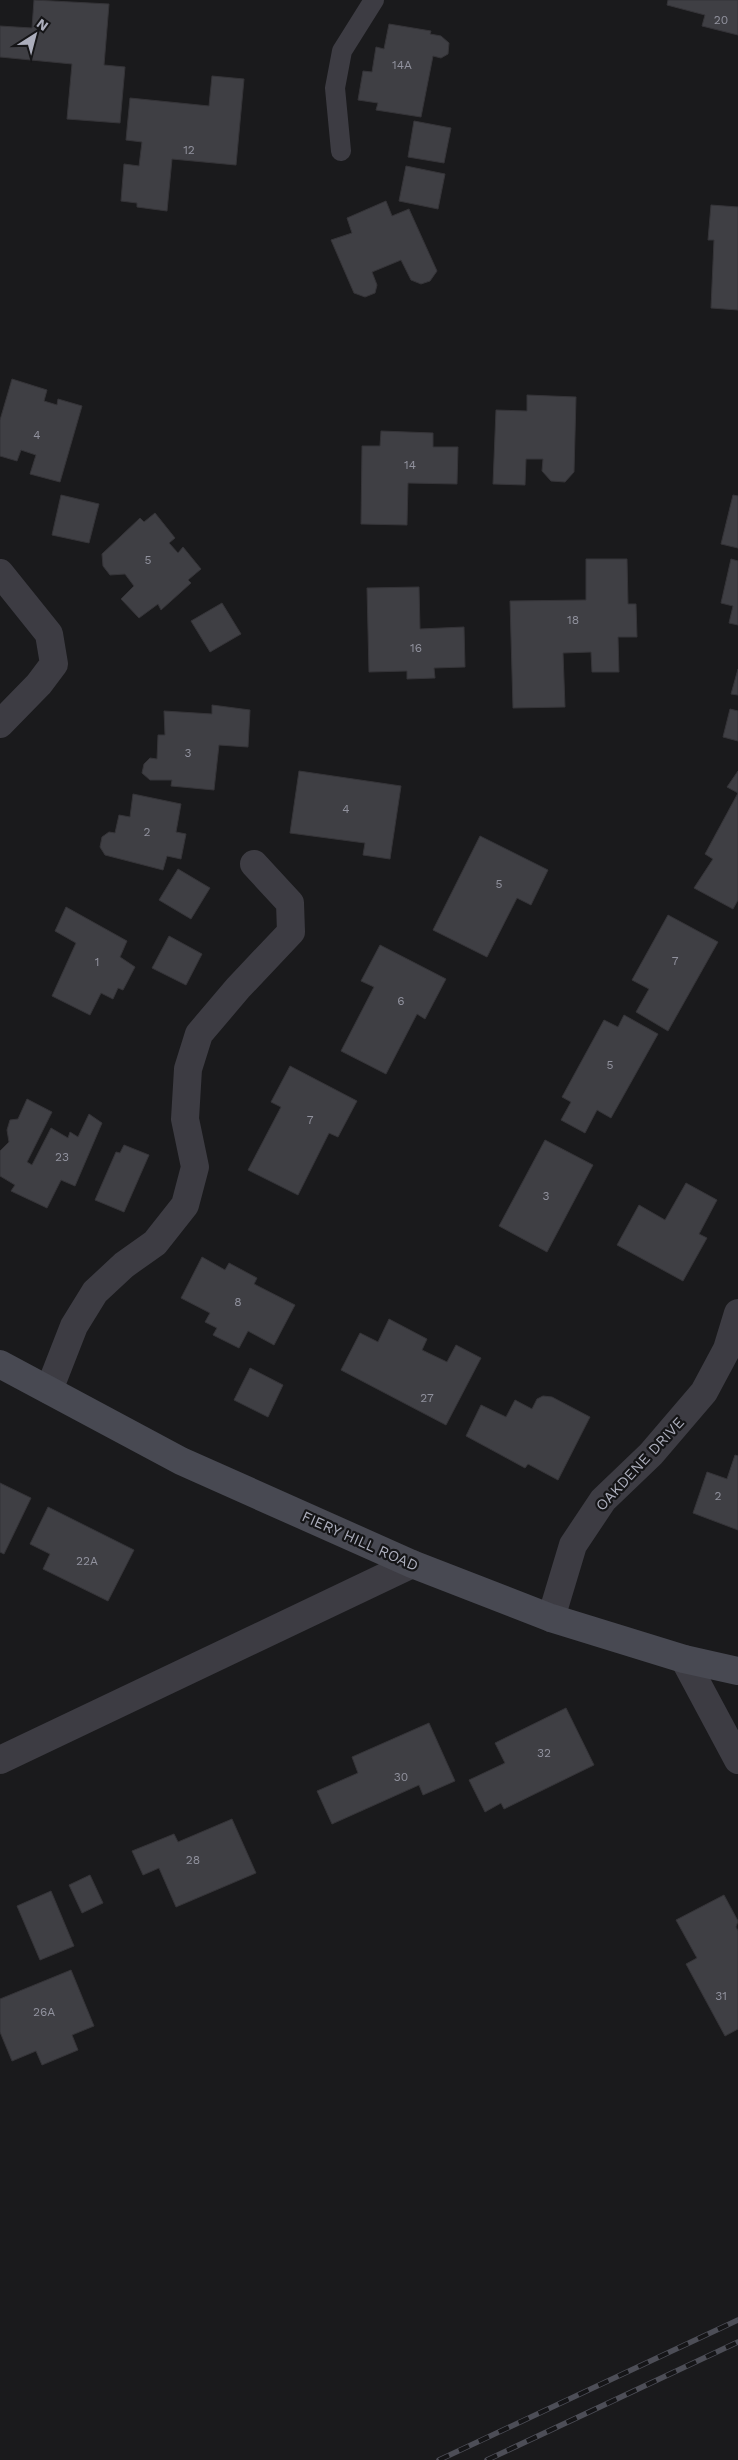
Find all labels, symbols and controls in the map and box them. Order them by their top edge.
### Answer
north arrow [10,10,60,60]
house number: 20 [714,13,728,27]
text: N [34,15,52,34]
house number: 14A [392,58,412,72]
house number: 12 [183,143,195,157]
house number: 4 [33,428,41,442]
house number: 14 [404,458,416,472]
house number: 5 [145,553,152,567]
house number: 18 [567,613,579,627]
house number: 16 [410,641,422,655]
house number: 3 [185,746,192,760]
house number: 4 [342,802,350,816]
house number: 2 [144,825,151,839]
house number: 5 [496,877,503,891]
house number: 7 [672,954,679,968]
house number: 1 [95,955,99,969]
house number: 6 [397,994,405,1008]
house number: 5 [607,1058,614,1072]
house number: 7 [307,1113,314,1127]
house number: 23 [55,1150,69,1164]
house number: 3 [543,1189,550,1203]
house number: 8 [234,1295,242,1309]
house number: 27 [420,1391,434,1405]
street label: OAKDENE DRIVE [592,1414,688,1514]
house number: 2 [715,1489,722,1503]
street label: FIERY HILL ROAD [299,1507,421,1575]
house number: 22A [76,1554,98,1568]
house number: 32 [537,1746,551,1760]
house number: 30 [394,1770,408,1784]
house number: 28 [186,1853,200,1867]
house number: 31 [715,1989,727,2003]
house number: 26A [33,2005,55,2019]

